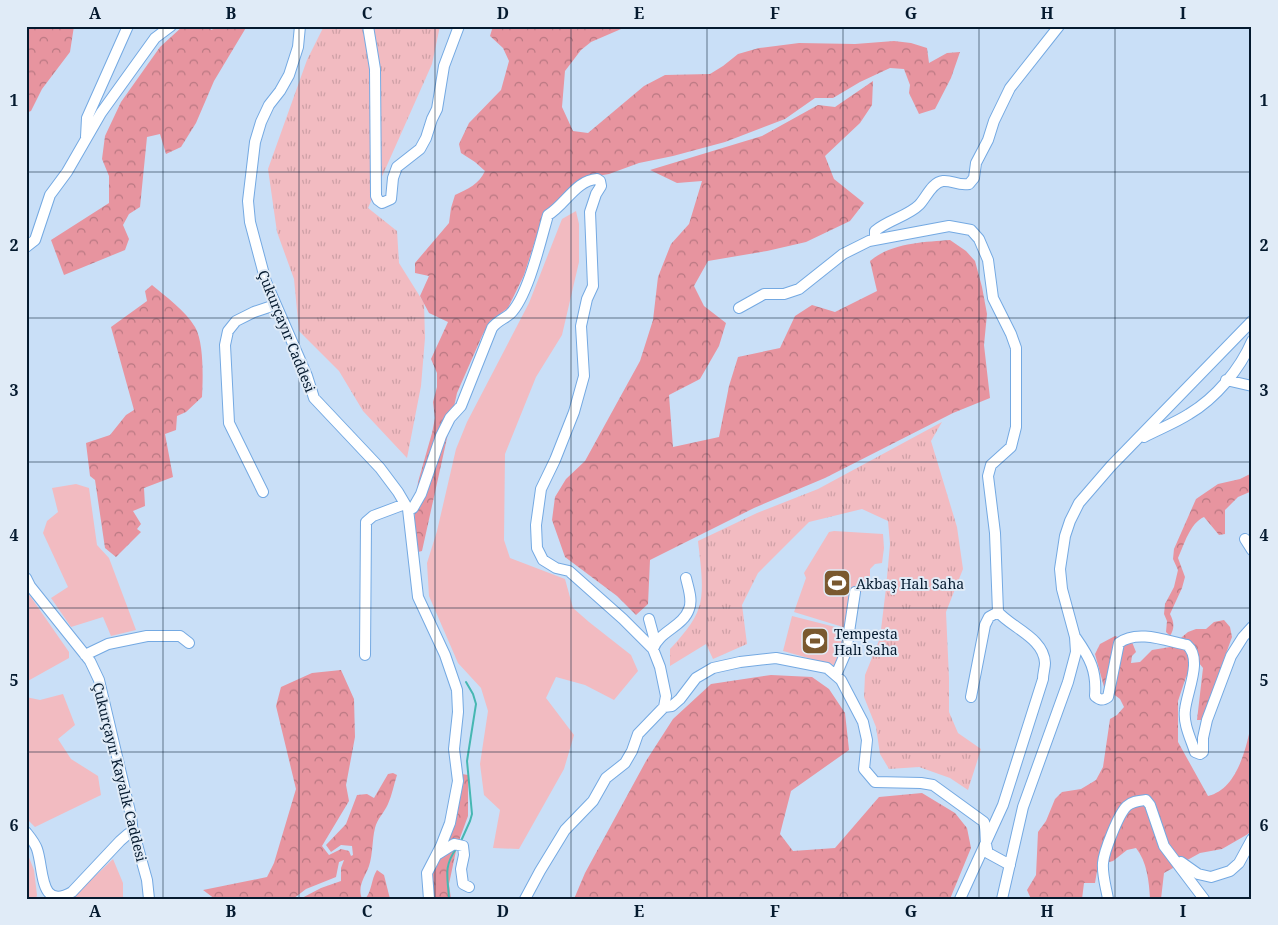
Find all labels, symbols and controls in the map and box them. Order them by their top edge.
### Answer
text: A [89,2,102,24]
text: B [226,2,237,24]
text: C [362,2,373,24]
text: D [497,2,509,24]
text: E [634,2,644,24]
text: F [770,2,780,24]
text: G [905,2,917,24]
text: H [1040,2,1054,24]
text: I [1180,2,1186,24]
text: 1 [9,89,19,111]
text: 1 [1259,89,1269,111]
text: 2 [9,234,19,256]
text: 2 [1259,234,1269,256]
street label: Çukurçayır Caddesi [254,267,320,395]
text: 3 [9,379,19,401]
text: 3 [1259,379,1269,401]
text: 4 [9,524,19,546]
text: 4 [1259,524,1269,546]
sports icon: Akbaş Halı Saha [822,568,852,598]
place label: Akbaş Halı Saha [856,574,964,593]
place label: Tempesta Halı Saha [834,624,898,659]
sports icon: Tempesta Halı Saha [800,626,830,656]
text: 5 [9,669,19,691]
text: 5 [1259,669,1269,691]
street label: Çukurçayır Kayalık Caddesi [89,680,152,864]
text: 6 [9,814,19,836]
text: 6 [1259,814,1269,836]
text: A [89,900,102,922]
text: B [226,900,237,922]
text: C [362,900,373,922]
text: D [497,900,509,922]
text: E [634,900,644,922]
text: F [770,900,780,922]
text: G [905,900,917,922]
text: H [1040,900,1054,922]
text: I [1180,900,1186,922]

